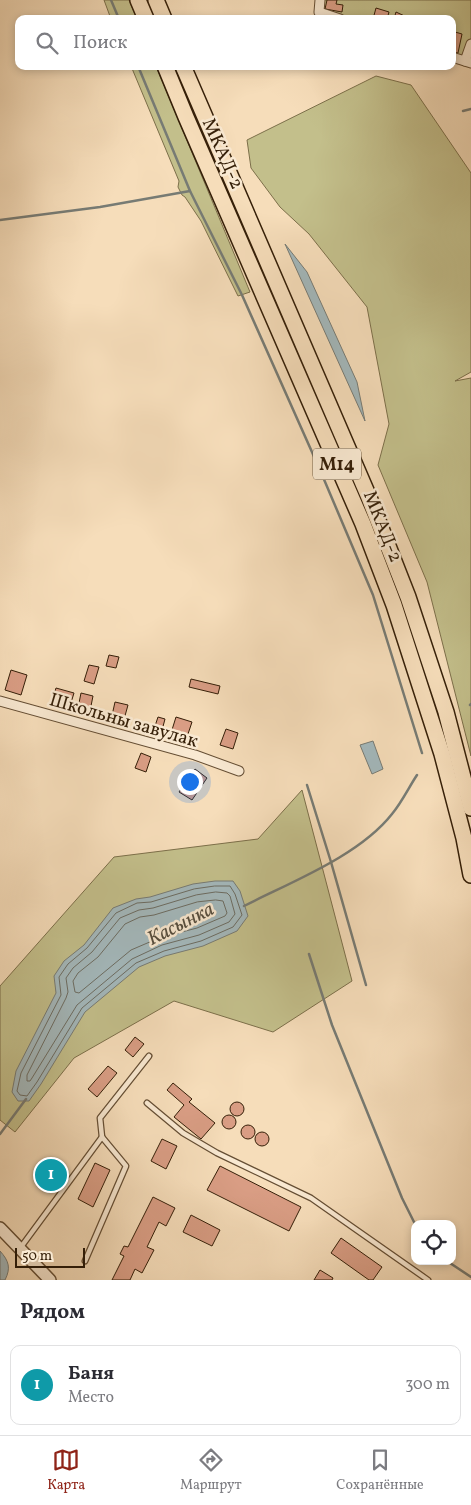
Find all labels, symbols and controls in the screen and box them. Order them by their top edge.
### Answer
search box [15,15,456,70]
icon: search [33,29,61,57]
text: Поиск [73,30,127,56]
street label: МКАД-2 [195,114,249,194]
road number: М14 [313,448,361,479]
street label: МКАД-2 [356,487,408,567]
street label: Школьны завулак [46,687,201,755]
your location [177,769,203,795]
water label: Касынка [143,896,219,954]
pin: 1 [35,1156,67,1194]
map controls [411,1220,456,1265]
button: locate [411,1220,456,1265]
scale bar [15,1245,85,1268]
text: 50 m [22,1247,52,1266]
text: Рядом [20,1298,85,1327]
text: Баня [68,1361,114,1387]
text: 1 [34,1374,40,1396]
text: 300 m [405,1374,450,1396]
text: Место [68,1387,114,1409]
tab: Карта [47,1446,85,1495]
tab: Маршрут [180,1446,242,1495]
tab: Сохранённые [336,1446,424,1495]

